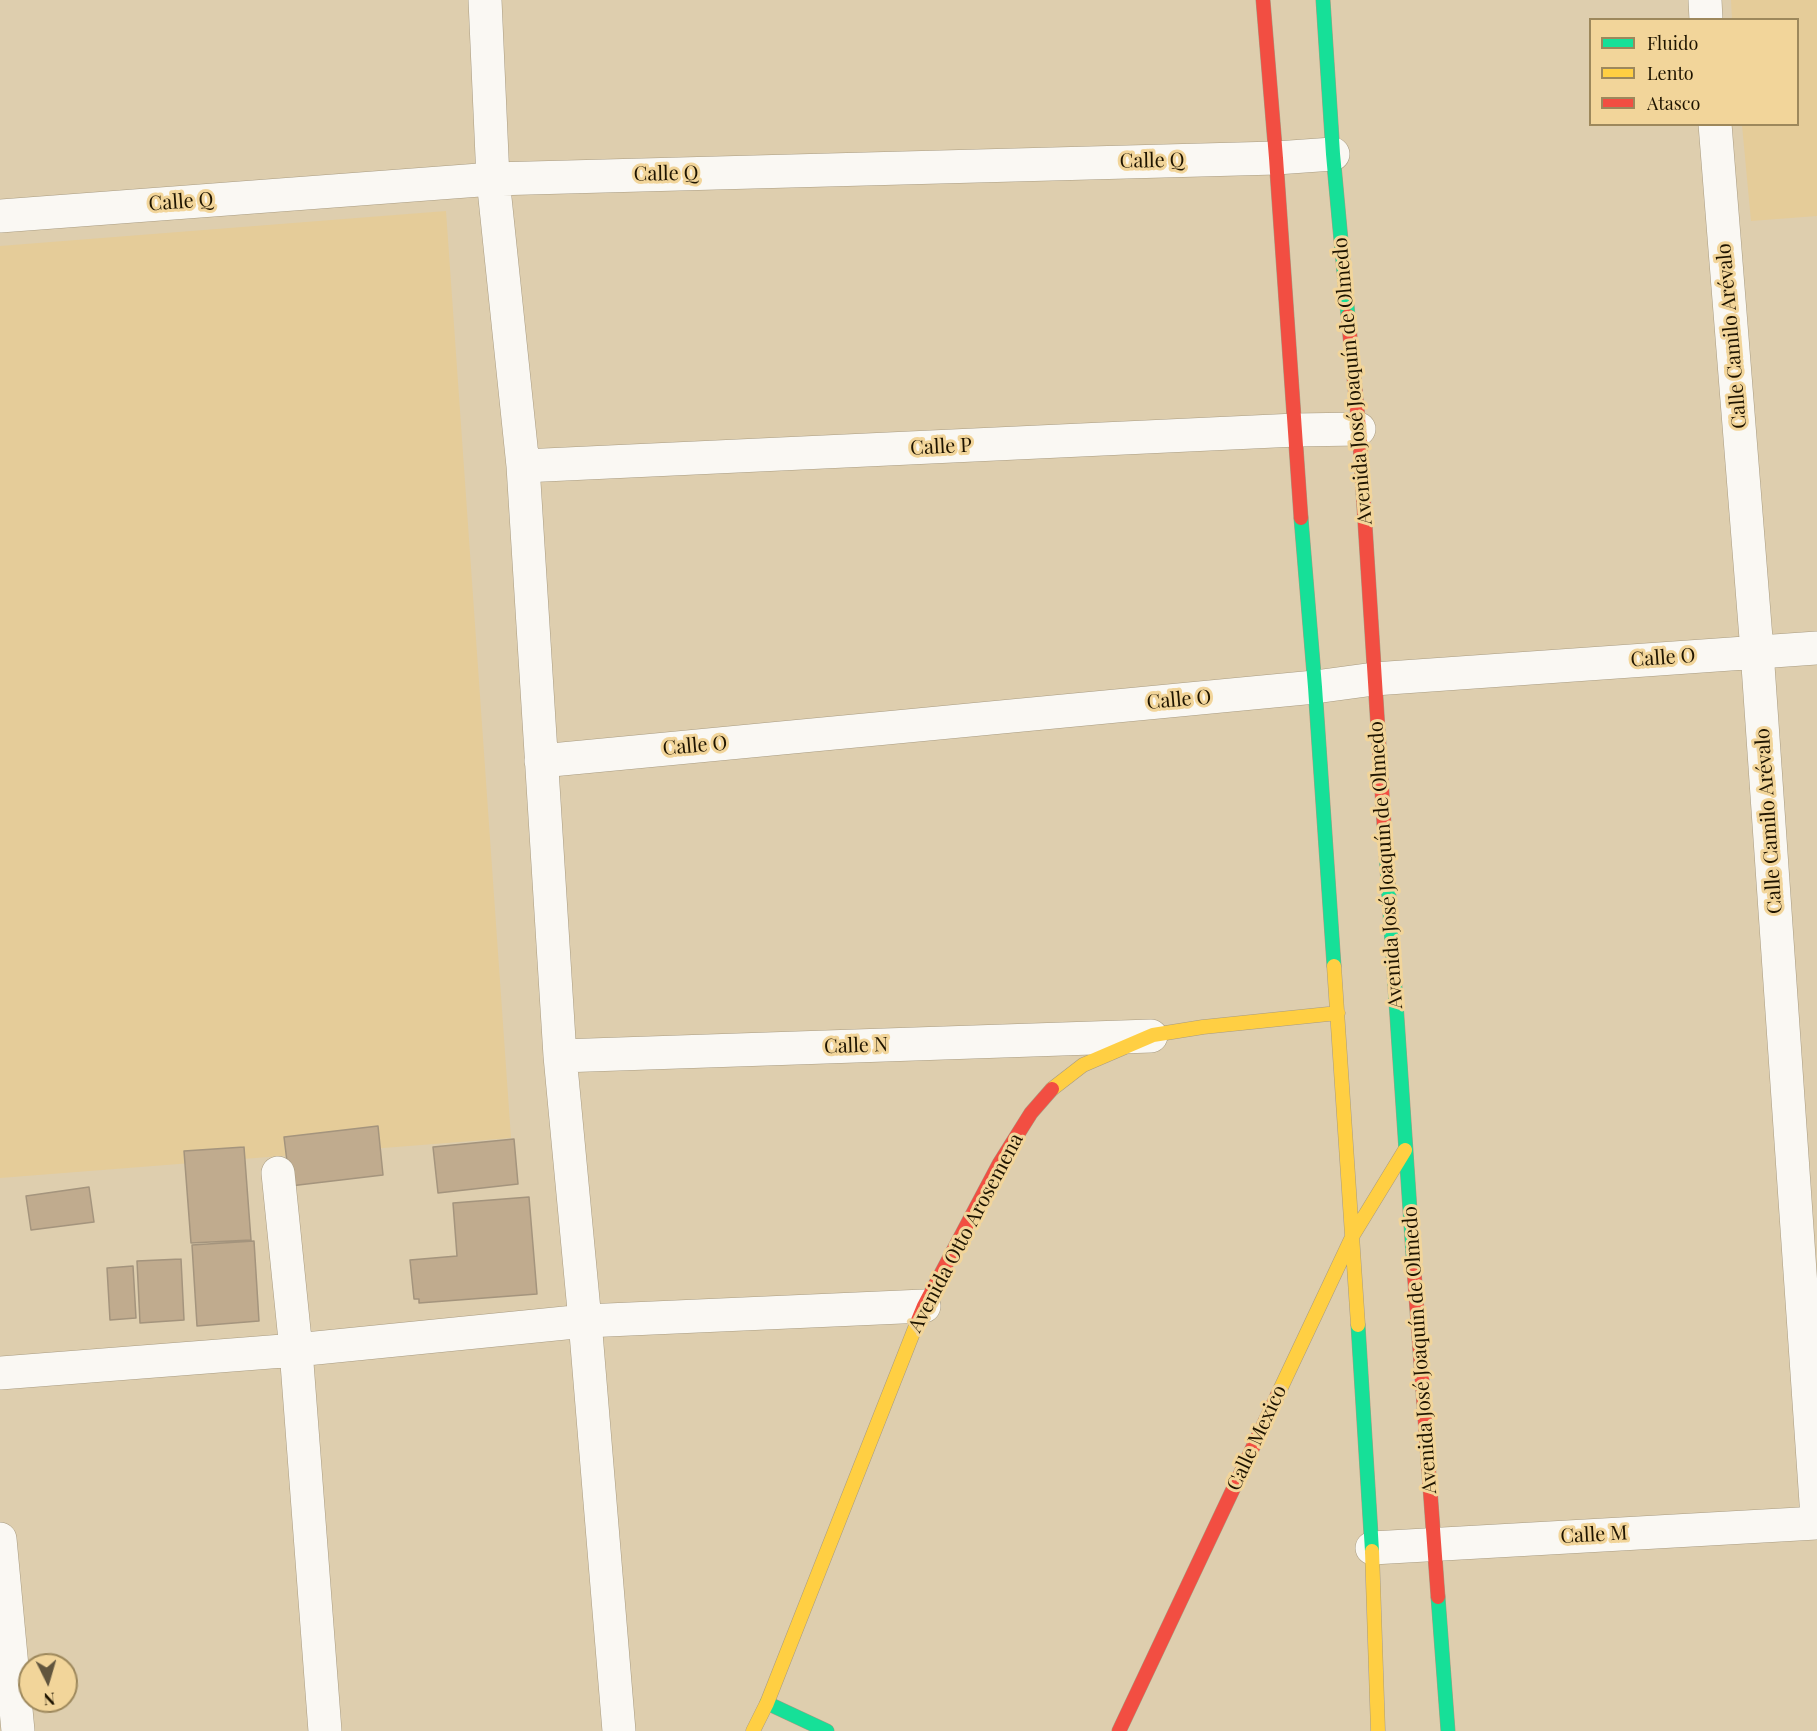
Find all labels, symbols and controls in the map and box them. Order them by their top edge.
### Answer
legend [1589,18,1799,126]
text: Fluido [1647,31,1698,55]
text: Lento [1647,61,1694,85]
text: Atasco [1647,91,1700,115]
street label: Calle Q [1119,148,1185,174]
street label: Calle Q [633,161,699,187]
street label: Calle Q [148,188,214,216]
street label: Avenida José Joaquín de Olmedo [1328,236,1378,526]
street label: Calle Camilo Arévalo [1712,242,1752,430]
street label: Calle P [910,433,972,461]
street label: Calle O [1630,644,1696,672]
street label: Calle O [1146,685,1212,715]
street label: Avenida José Joaquín de Olmedo [1364,720,1408,1010]
street label: Calle Camilo Arévalo [1751,727,1787,915]
street label: Calle O [662,731,728,761]
street label: Calle N [824,1033,888,1059]
street label: Avenida Otto Arosemena [903,1129,1029,1337]
street label: Avenida José Joaquín de Olmedo [1398,1205,1442,1495]
street label: Calle Mexico [1222,1381,1292,1495]
street label: Calle M [1560,1521,1628,1549]
north arrow [18,1653,78,1713]
text: N [43,1688,56,1710]

